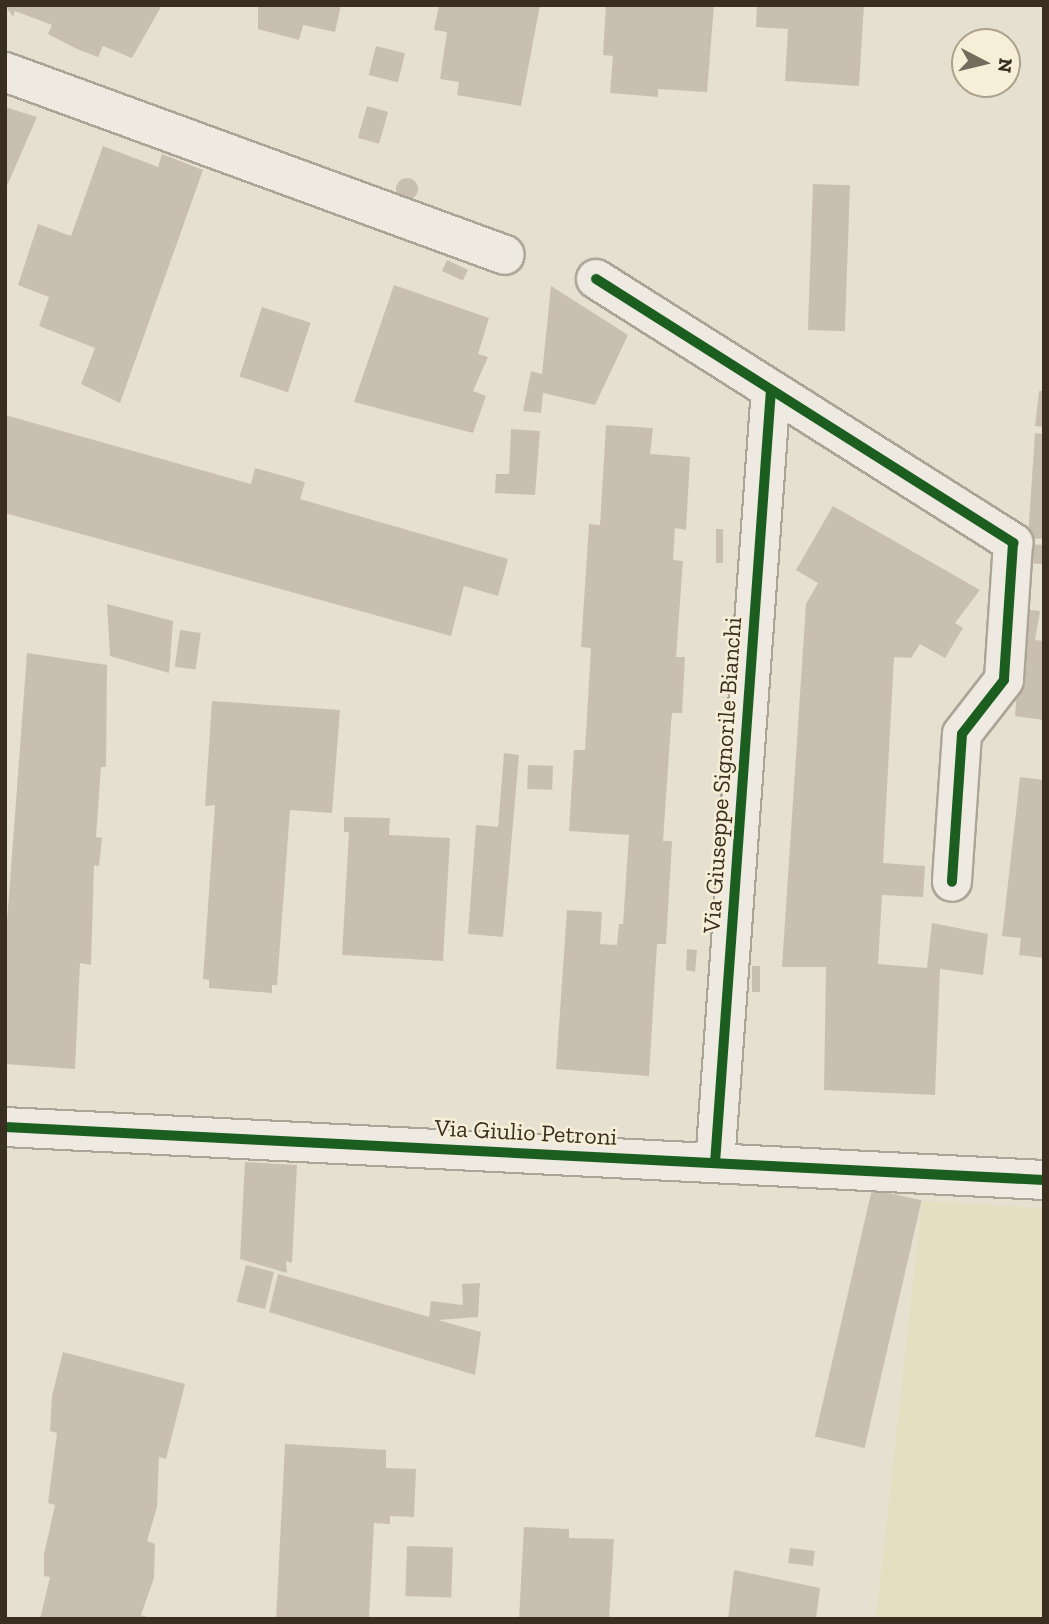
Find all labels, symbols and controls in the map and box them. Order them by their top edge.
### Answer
north arrow [951,28,1021,98]
text: N [993,57,1018,74]
street label: Via Giuseppe Signorile Bianchi [697,616,747,934]
street label: Via Giulio Petroni [434,1113,618,1151]

